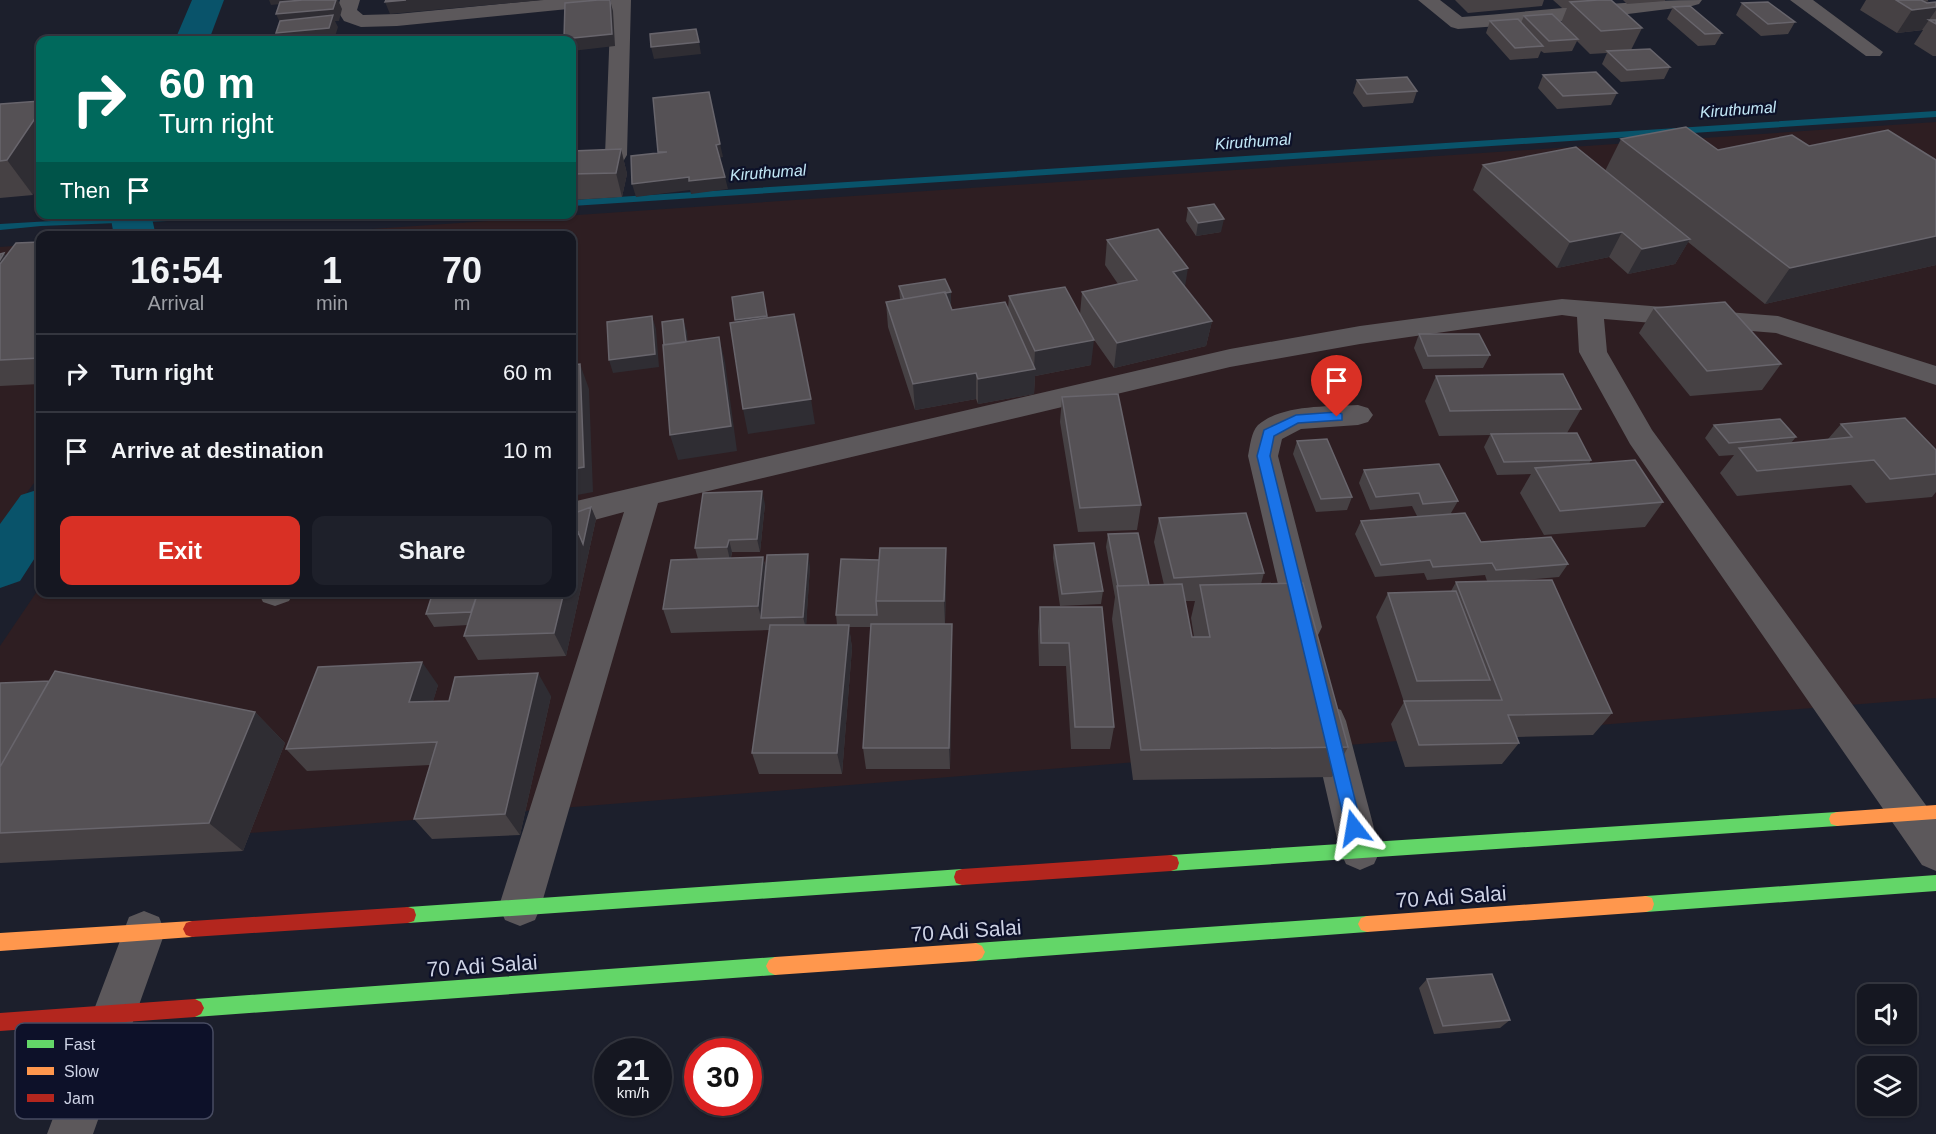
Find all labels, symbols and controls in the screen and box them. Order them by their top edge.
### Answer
icon: right [60,60,138,138]
text: 60 m [159,60,255,107]
water label: Kiruthumal [1699,98,1777,121]
text: Turn right [159,109,274,139]
water label: Kiruthumal [1214,130,1292,153]
water label: Kiruthumal [729,161,807,184]
icon: arrive [122,174,155,207]
text: Then [60,178,110,203]
text: 16:54 [130,250,222,291]
text: 1 [322,250,342,291]
text: 70 [442,250,482,291]
text: Arrival [148,292,204,314]
text: min [316,292,348,314]
text: m [454,292,470,314]
pin [1311,355,1362,417]
icon: right [60,357,93,390]
text: Turn right [111,360,213,385]
text: 60 m [503,360,552,385]
icon: arrive [1320,364,1353,397]
icon: arrive [60,435,93,468]
text: Arrive at destination [111,438,324,463]
text: 10 m [503,438,552,463]
button: Exit [60,516,300,585]
button: Share [312,516,552,585]
position arrow [1322,796,1386,860]
street label: 70 Adi Salai [1395,881,1507,912]
street label: 70 Adi Salai [910,915,1022,946]
street label: 70 Adi Salai [426,950,538,981]
map controls [1857,984,1917,1116]
button: sound [1857,984,1917,1044]
legend [15,1023,213,1119]
text: Fast [64,1036,96,1053]
speed limit sign: 30 [684,1038,762,1116]
text: 21 [616,1053,650,1086]
button: layers [1857,1056,1917,1116]
text: Slow [64,1063,99,1080]
text: km/h [617,1084,649,1101]
text: Jam [64,1090,94,1107]

